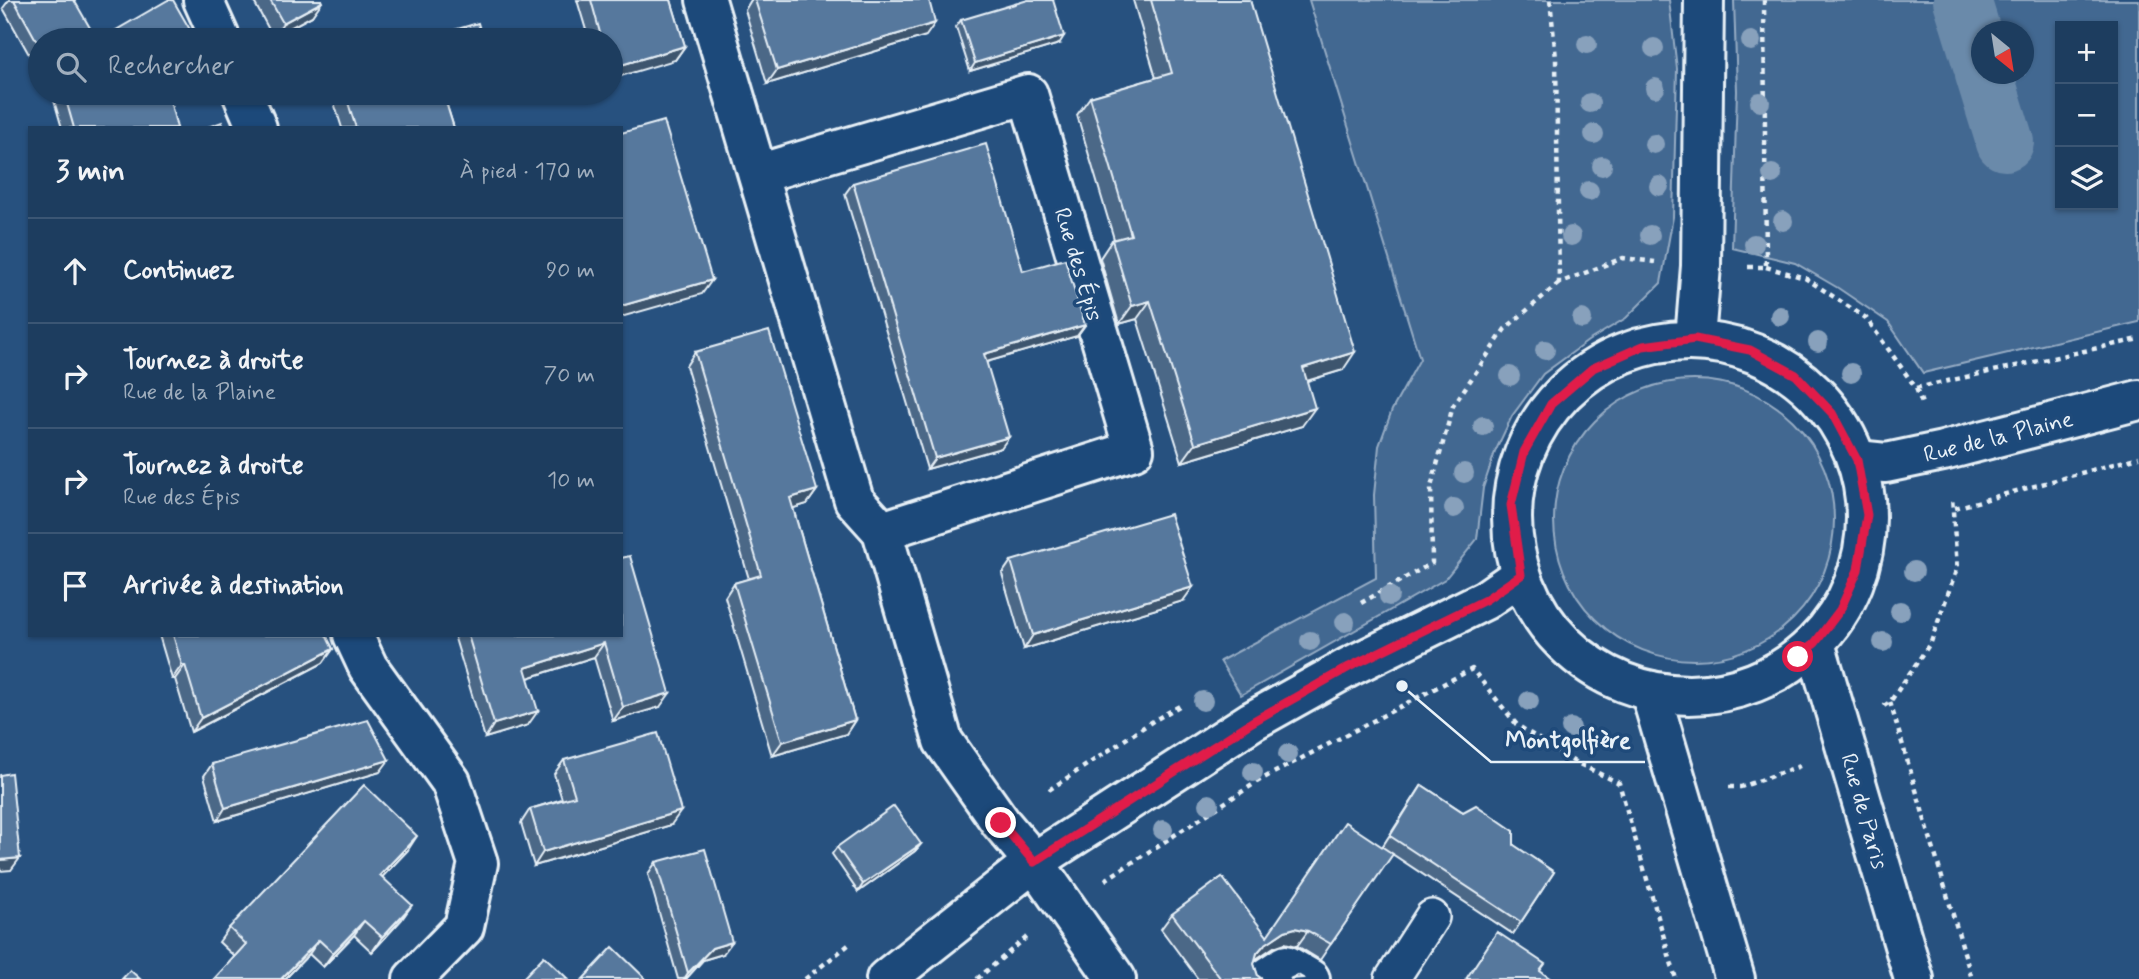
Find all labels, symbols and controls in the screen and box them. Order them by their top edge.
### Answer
north arrow [1971,21,2034,84]
map controls [2055,21,2118,210]
button: + [2055,21,2118,84]
search box [28,28,623,105]
icon: search [52,48,90,86]
text: Rechercher [108,50,234,84]
button: − [2055,84,2118,147]
button: layers [2055,147,2118,210]
text: 3 min [56,152,125,191]
text: À pied · 170 m [459,157,595,187]
street label: Rue des Épis [1046,204,1109,325]
icon: ahead [56,252,94,290]
text: Continuez [123,254,234,288]
text: 90 m [546,256,595,286]
text: Tournez à droite [123,344,304,378]
icon: right [56,357,94,395]
text: 70 m [543,361,595,391]
text: Rue de la Plaine [123,378,276,408]
street label: Rue de la Plaine [1921,405,2076,471]
text: Tournez à droite [123,449,304,483]
icon: right [56,462,94,500]
text: 10 m [547,466,595,496]
text: Rue des Épis [123,483,240,513]
icon: arrive [56,567,94,605]
text: Arrivée à destination [123,569,344,603]
route start [1782,641,1813,672]
callout: Montgolfière [1491,717,1645,762]
text: Montgolfière [1505,726,1631,758]
street label: Rue de Paris [1832,750,1894,873]
route end [985,807,1016,838]

